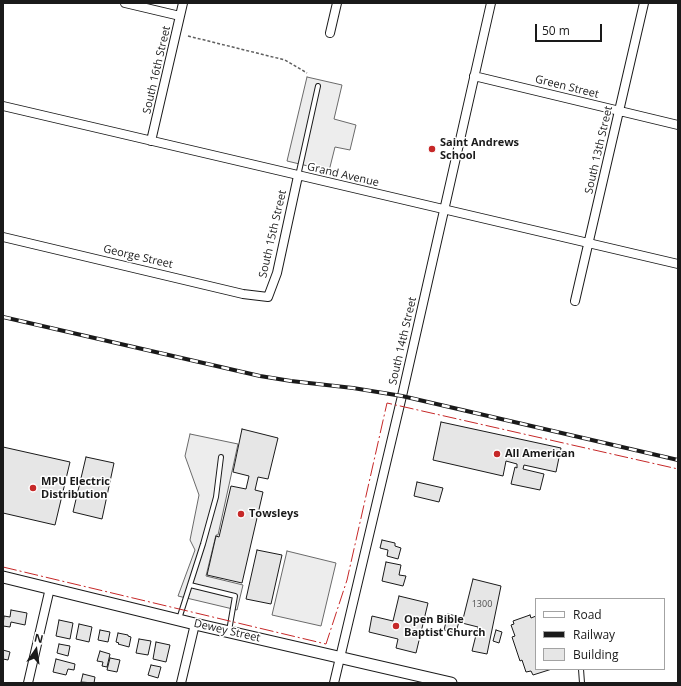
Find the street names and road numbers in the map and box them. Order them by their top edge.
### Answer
street label: South 16th Street [140,25,174,115]
street label: Green Street [534,73,600,101]
street label: South 13th Street [582,105,616,195]
street label: Grand Avenue [306,160,380,190]
street label: South 15th Street [256,189,290,279]
street label: George Street [102,243,174,271]
street label: South 14th Street [386,296,420,386]
street label: Dewey Street [192,617,262,645]

